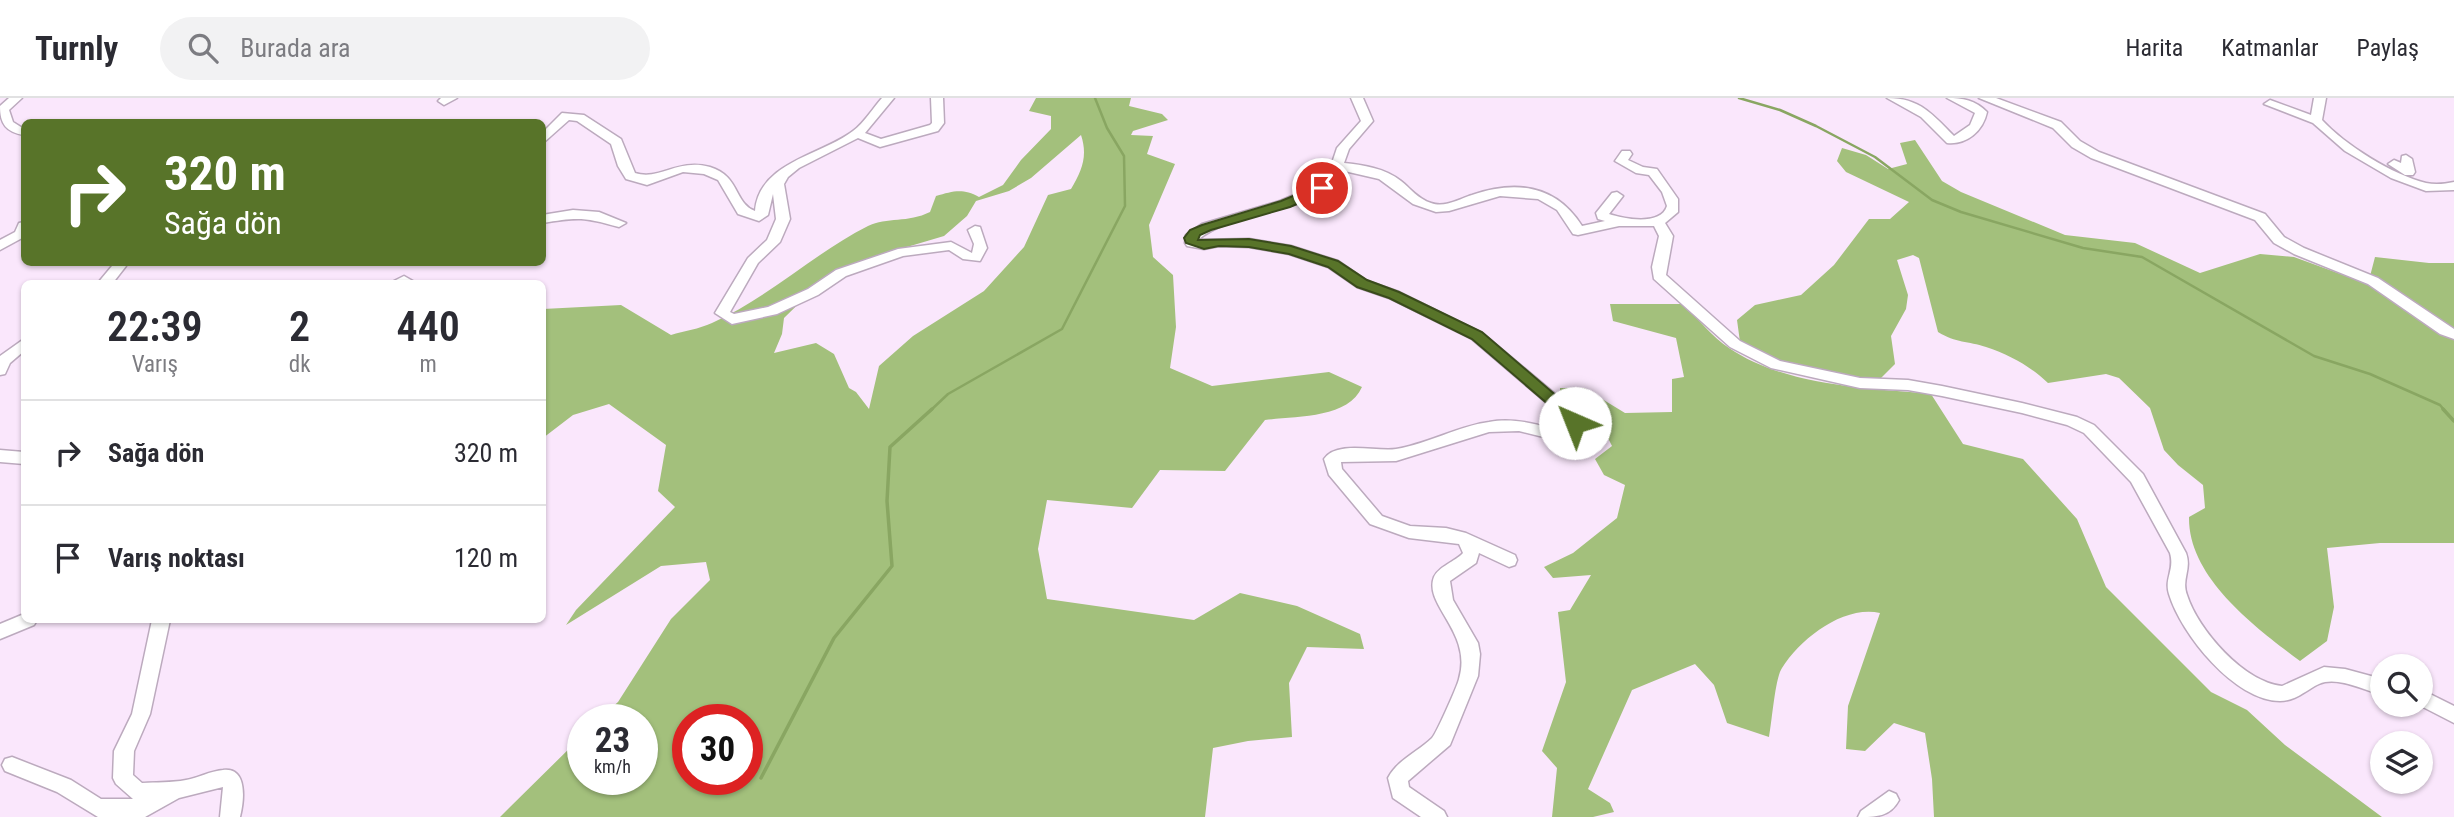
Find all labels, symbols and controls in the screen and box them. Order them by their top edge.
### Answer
search box [160,17,650,80]
text: Turnly [35,29,118,68]
icon: search [184,29,222,67]
text: Burada ara [240,33,351,63]
text: Harita [2126,34,2183,62]
text: Katmanlar [2221,34,2319,62]
text: Paylaş [2357,34,2419,62]
text: 320 m [164,145,286,202]
icon: right [49,147,140,238]
pin [1292,158,1352,218]
icon: arrive [1303,169,1341,207]
text: Sağa dön [164,204,282,242]
text: 22:39 [107,302,203,351]
text: 2 [289,302,310,351]
text: 440 [397,302,460,351]
text: Varış [132,351,178,378]
text: dk [289,351,311,378]
text: m [420,351,437,378]
position arrow [1538,386,1612,460]
icon: right [49,434,87,472]
text: Sağa dön [108,438,204,468]
text: 320 m [454,438,518,468]
icon: arrive [49,539,87,577]
text: Varış noktası [108,543,245,573]
text: 120 m [454,543,518,573]
map controls [2370,654,2433,794]
button: search [2370,654,2433,717]
speed limit sign: 30 [672,704,763,795]
text: 23 [595,720,630,761]
button: layers [2370,731,2433,794]
text: km/h [594,756,631,777]

